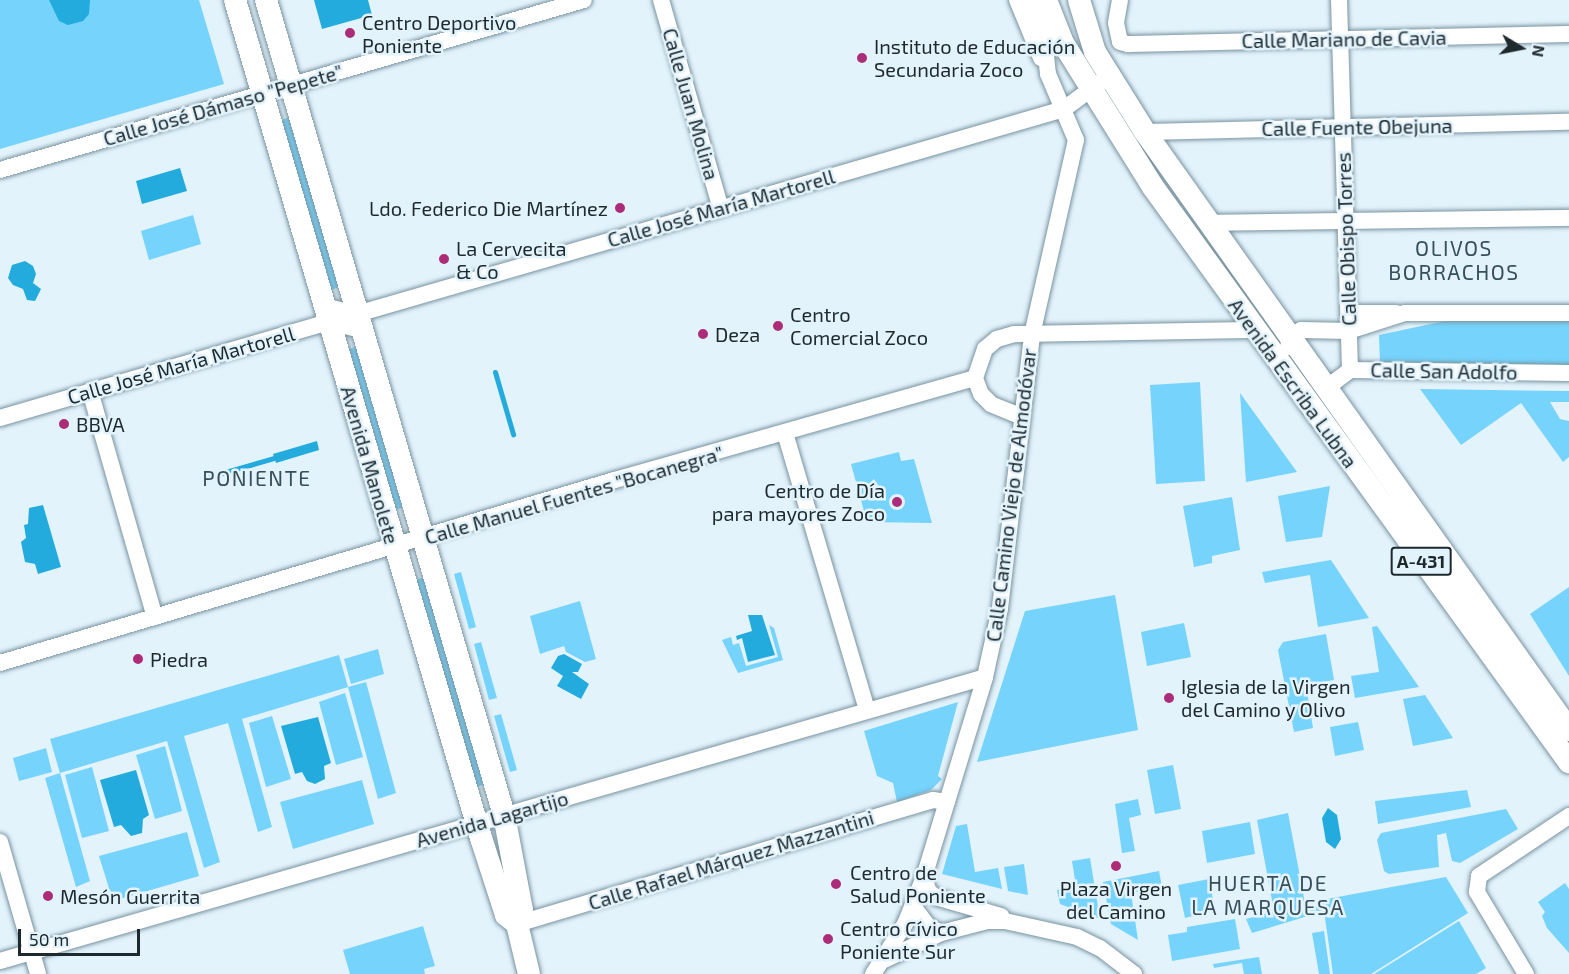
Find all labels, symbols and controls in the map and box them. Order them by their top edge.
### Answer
place label: Centro Deportivo Poniente [362,10,516,57]
north arrow [1491,18,1551,78]
street label: Calle Juan Molina [658,25,724,183]
street label: Calle Mariano de Cavia [1241,25,1447,53]
marker: Centro Deportivo Poniente [343,26,357,40]
place label: Instituto de Educación Secundaria Zoco [874,34,1075,81]
text: N [1529,44,1550,59]
marker: Instituto de Educación Secundaria Zoco [855,51,869,65]
street label: Calle José Dámaso "Pepete" [100,59,346,151]
street label: Calle Fuente Obejuna [1261,113,1453,141]
street label: Calle Obispo Torres [1331,152,1361,326]
street label: Calle José María Martorell [604,164,838,252]
place label: Ldo. Federico Die Martínez [369,196,608,220]
marker: Ldo. Federico Die Martínez [613,201,627,215]
district label: OLIVOS BORRACHOS [1388,235,1520,285]
place label: La Cervecita & Co [456,236,566,283]
marker: La Cervecita & Co [437,252,451,266]
street label: Avenida Escriba Lubna [1224,294,1362,472]
place label: Centro Comercial Zoco [790,302,929,349]
marker: Centro Comercial Zoco [771,319,785,333]
street label: Calle José María Martorell [64,321,298,409]
place label: Deza [715,322,760,346]
marker: Deza [696,327,710,341]
street label: Calle Camino Viejo de Almodóvar [981,346,1041,644]
street label: Calle San Adolfo [1370,358,1518,384]
street label: Avenida Manolete [336,383,404,547]
place label: BBVA [76,412,125,436]
marker: BBVA [57,417,71,431]
street label: Calle Manuel Fuentes "Bocanegra" [422,441,726,549]
district label: PONIENTE [202,465,312,491]
place label: Centro de Día para mayores Zoco [712,478,885,525]
marker: Centro de Día para mayores Zoco [890,495,904,509]
road number: A-431 [1390,546,1452,576]
place label: Piedra [150,647,208,671]
marker: Piedra [131,652,145,666]
place label: Iglesia de la Virgen del Camino y Olivo [1181,674,1351,721]
marker: Iglesia de la Virgen del Camino y Olivo [1162,691,1176,705]
street label: Avenida Lagartijo [413,786,571,852]
street label: Calle Rafael Márquez Mazzantini [585,805,877,915]
marker: Plaza Virgen del Camino [1109,859,1123,873]
place label: Centro de Salud Poniente [850,861,986,908]
district label: HUERTA DE LA MARQUESA [1191,870,1345,920]
marker: Centro de Salud Poniente [827,875,845,893]
place label: Plaza Virgen del Camino [1060,876,1172,923]
place label: Mesón Guerrita [60,884,200,908]
marker: Mesón Guerrita [41,889,55,903]
place label: Centro Cívico Poniente Sur [840,916,958,963]
scale bar [21,917,142,955]
text: 50 m [29,928,69,950]
marker: Centro Cívico Poniente Sur [821,932,835,946]

